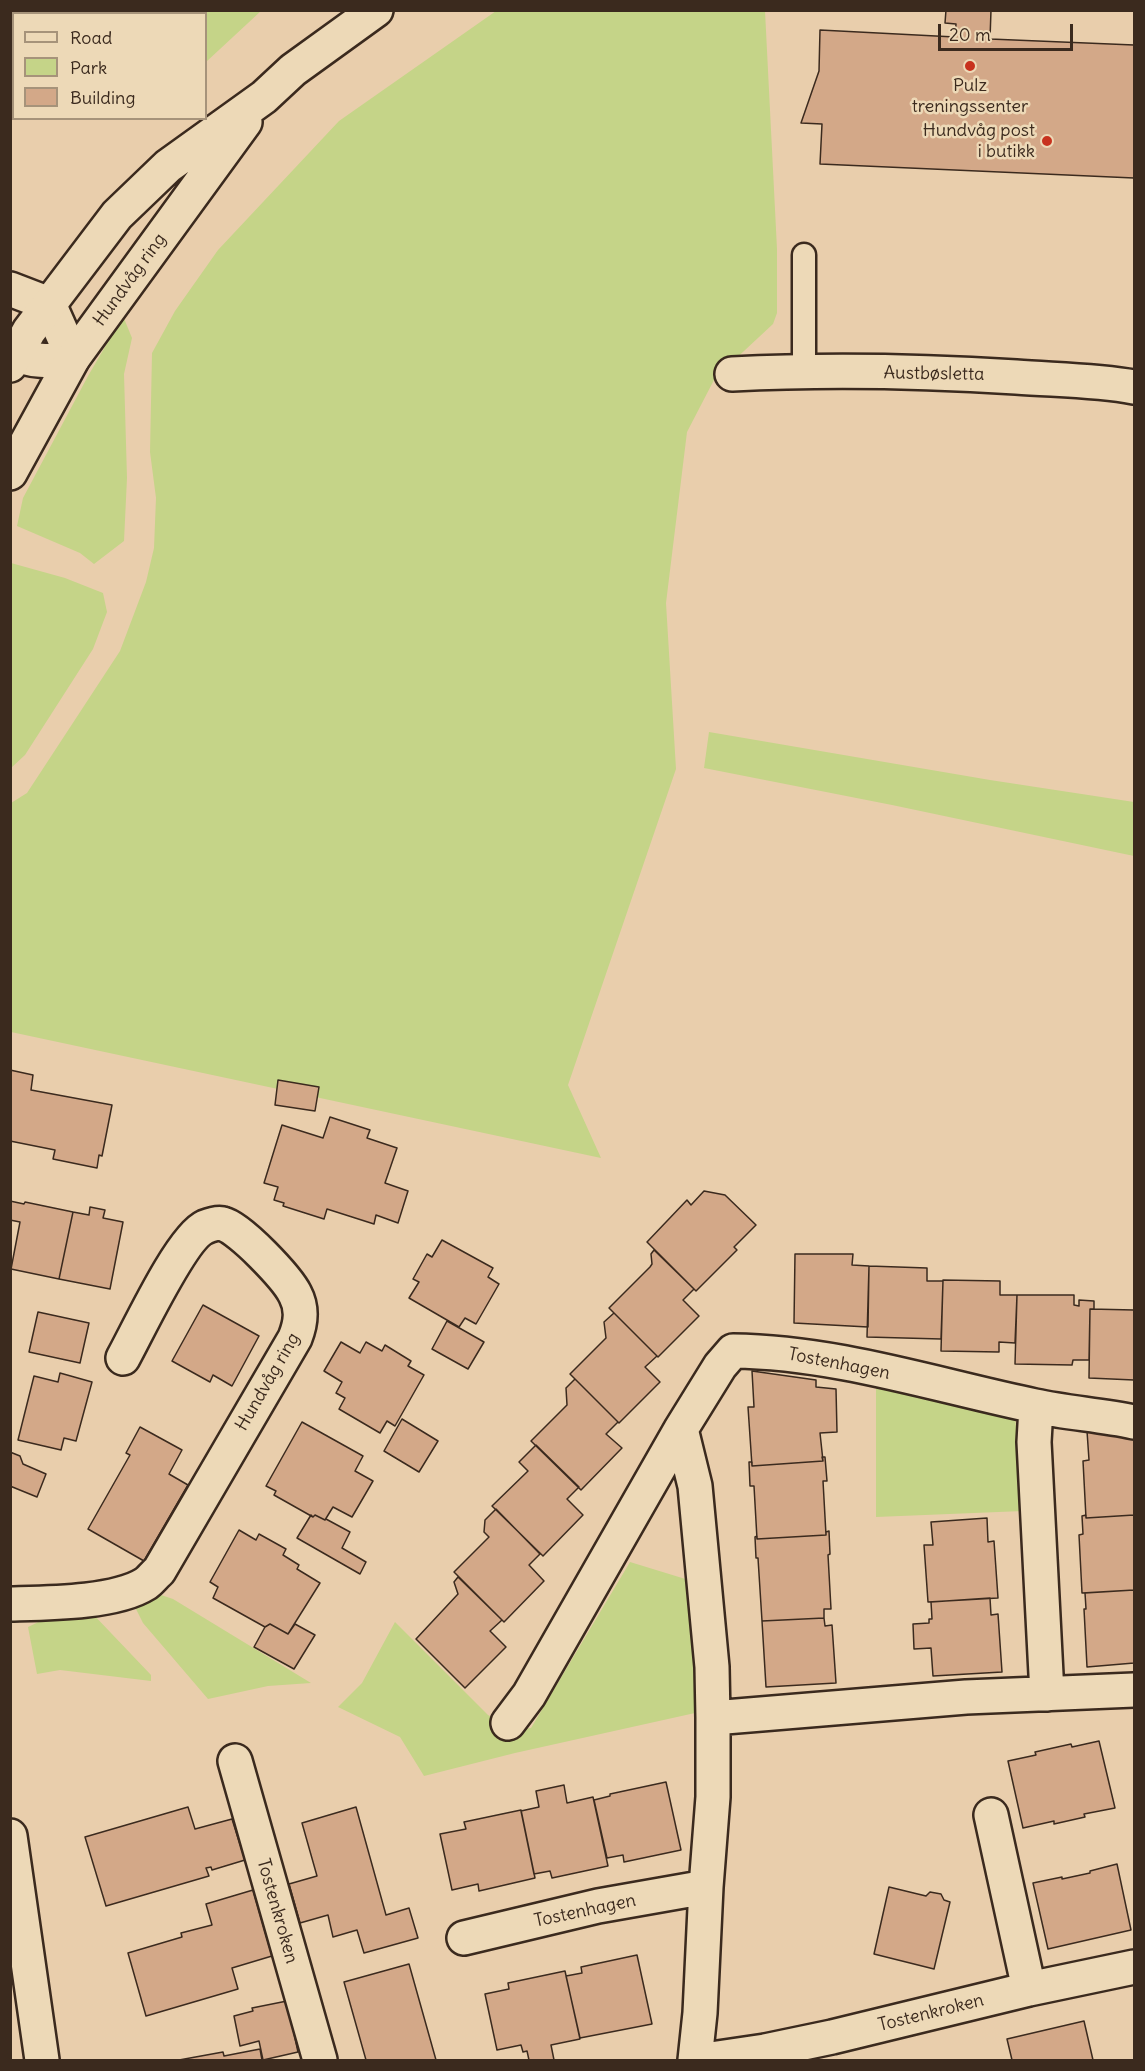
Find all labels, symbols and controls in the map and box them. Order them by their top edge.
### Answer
legend [12,12,207,120]
scale bar [941,12,1076,50]
text: 20 m [949,23,991,46]
text: Road [70,26,112,49]
text: Park [70,56,107,79]
marker: Pulz treningssenter [963,59,977,73]
place label: Pulz treningssenter [912,75,1028,118]
text: Building [70,86,135,109]
place label: Hundvåg post i butikk [923,120,1035,162]
marker: Hundvåg post i butikk [1040,134,1054,148]
street label: Hundvåg ring [89,229,171,331]
street label: Austbøsletta [883,362,985,386]
street label: Hundvåg ring [231,1329,305,1435]
street label: Tostenhagen [786,1344,892,1384]
street label: Tostenkroken [252,1856,302,1966]
street label: Tostenhagen [532,1890,638,1932]
street label: Tostenkroken [876,1989,986,2037]

